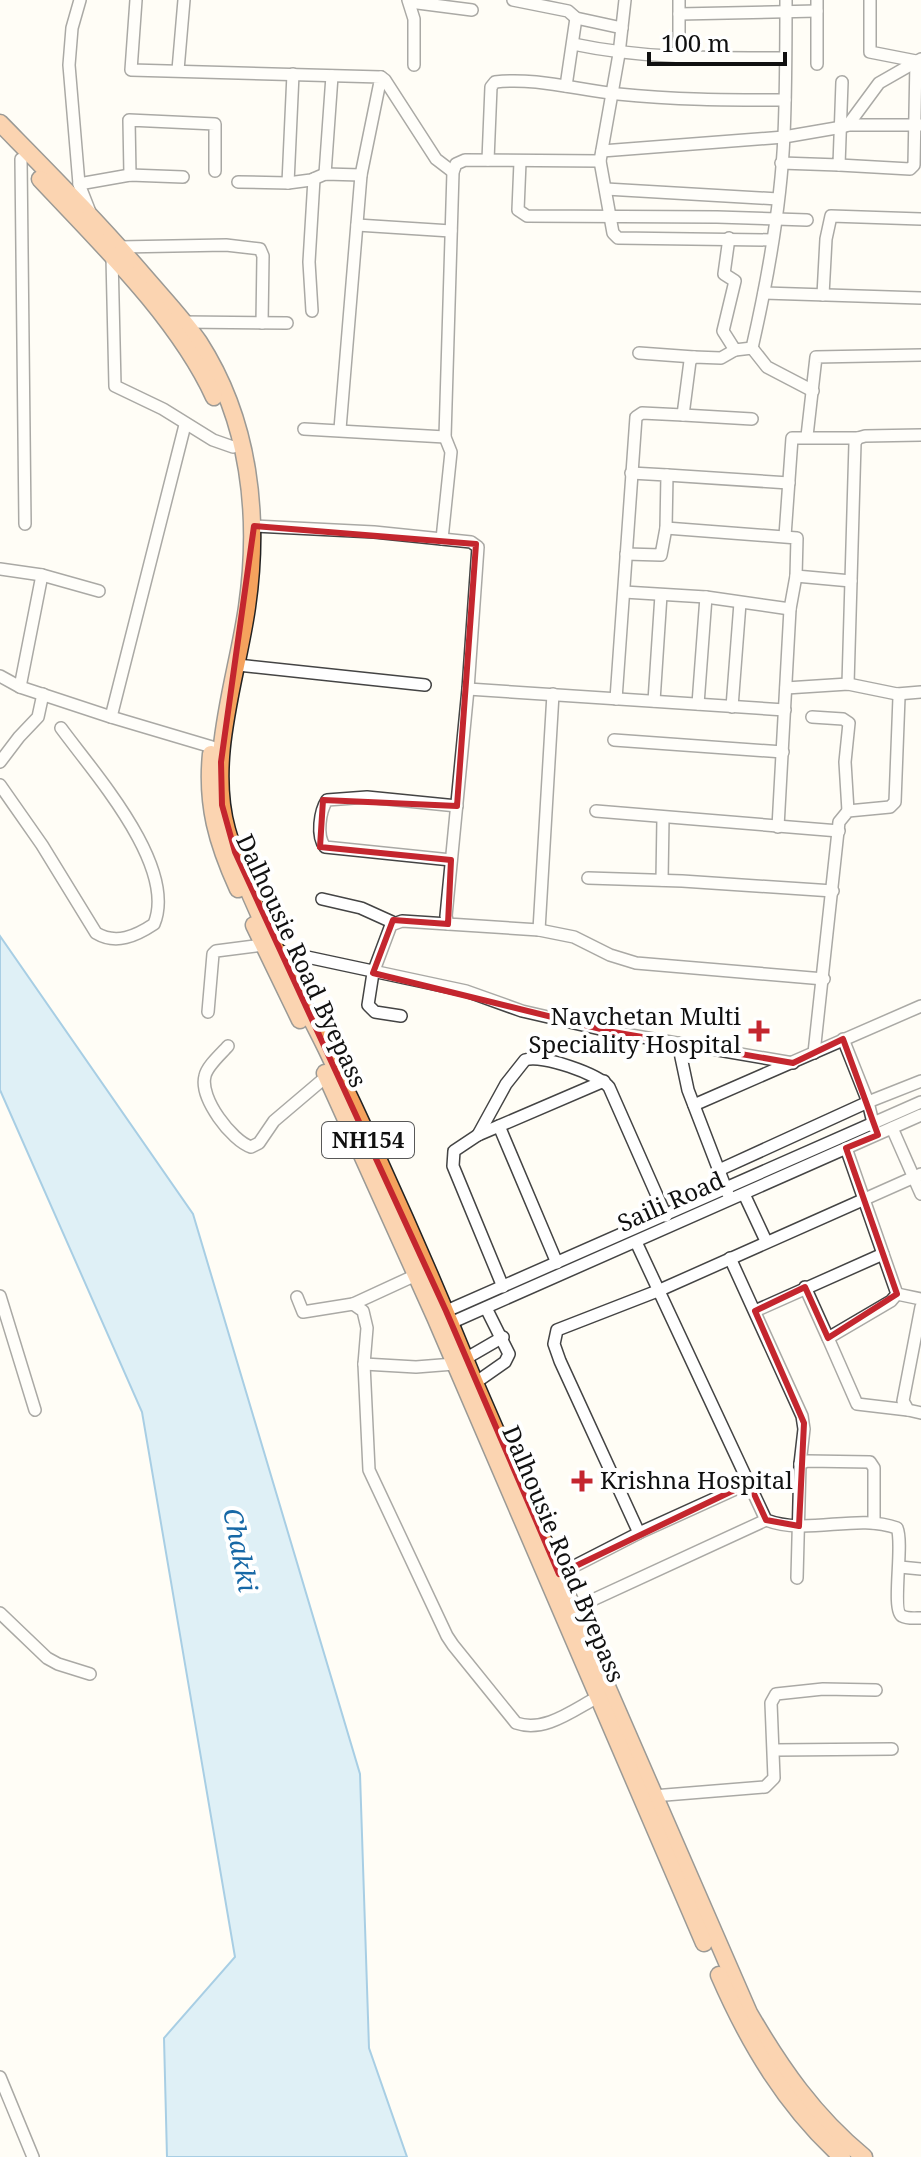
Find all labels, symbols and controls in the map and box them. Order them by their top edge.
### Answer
scale bar [649,16,785,66]
text: 100 m [661,26,730,59]
street label: Dalhousie Road Byepass [229,828,376,1092]
place label: Navchetan Multi Speciality Hospital [528,999,742,1060]
marker: Navchetan Multi Speciality Hospital [748,1020,770,1042]
road number: NH154 [322,1122,414,1158]
street label: Saili Road [612,1162,729,1239]
street label: Dalhousie Road Byepass [495,1420,633,1687]
place label: Krishna Hospital [600,1463,793,1496]
marker: Krishna Hospital [571,1470,593,1492]
water label: Chakki [215,1505,267,1595]

